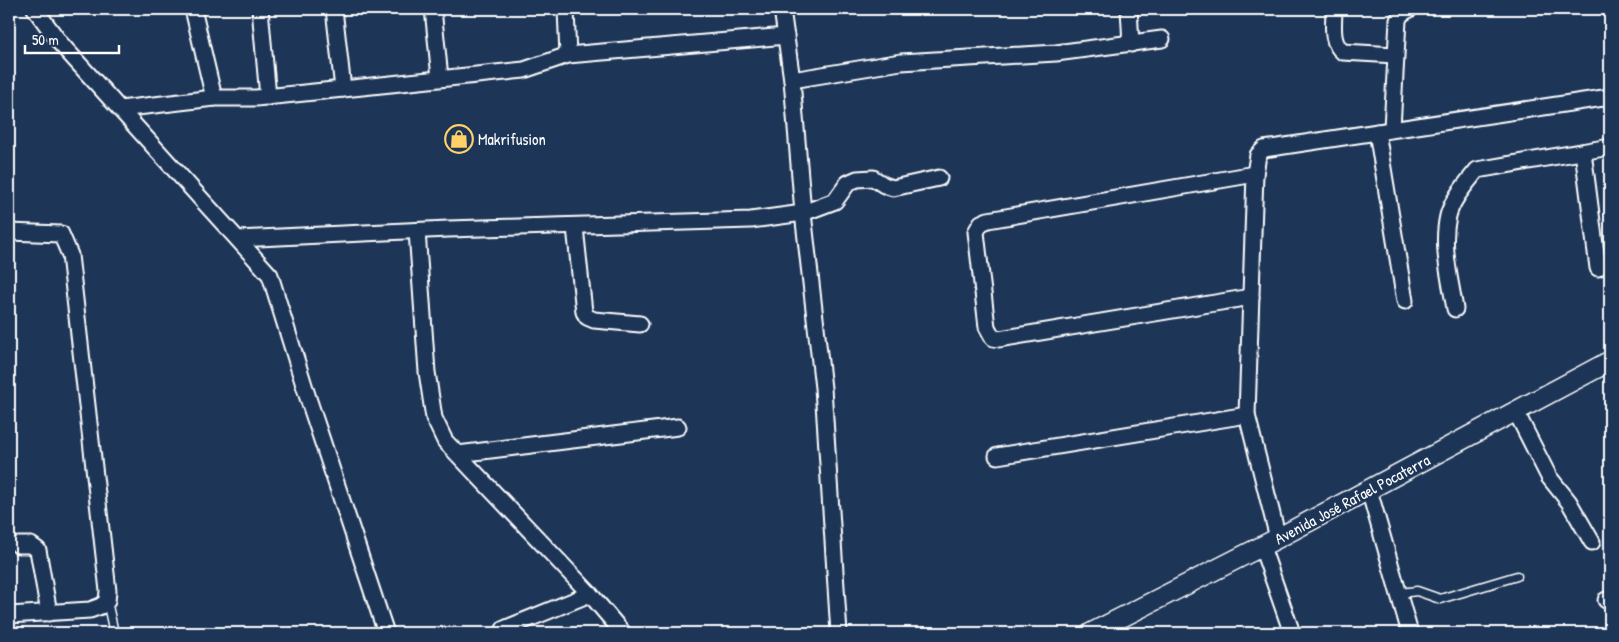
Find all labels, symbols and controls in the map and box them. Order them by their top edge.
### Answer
scale bar [25,22,119,54]
text: 50 m [32,29,59,50]
shop icon: Makrifusion [444,124,474,154]
place label: Makrifusion [478,128,546,150]
street label: Avenida José Rafael Pocaterra [1270,449,1434,549]

